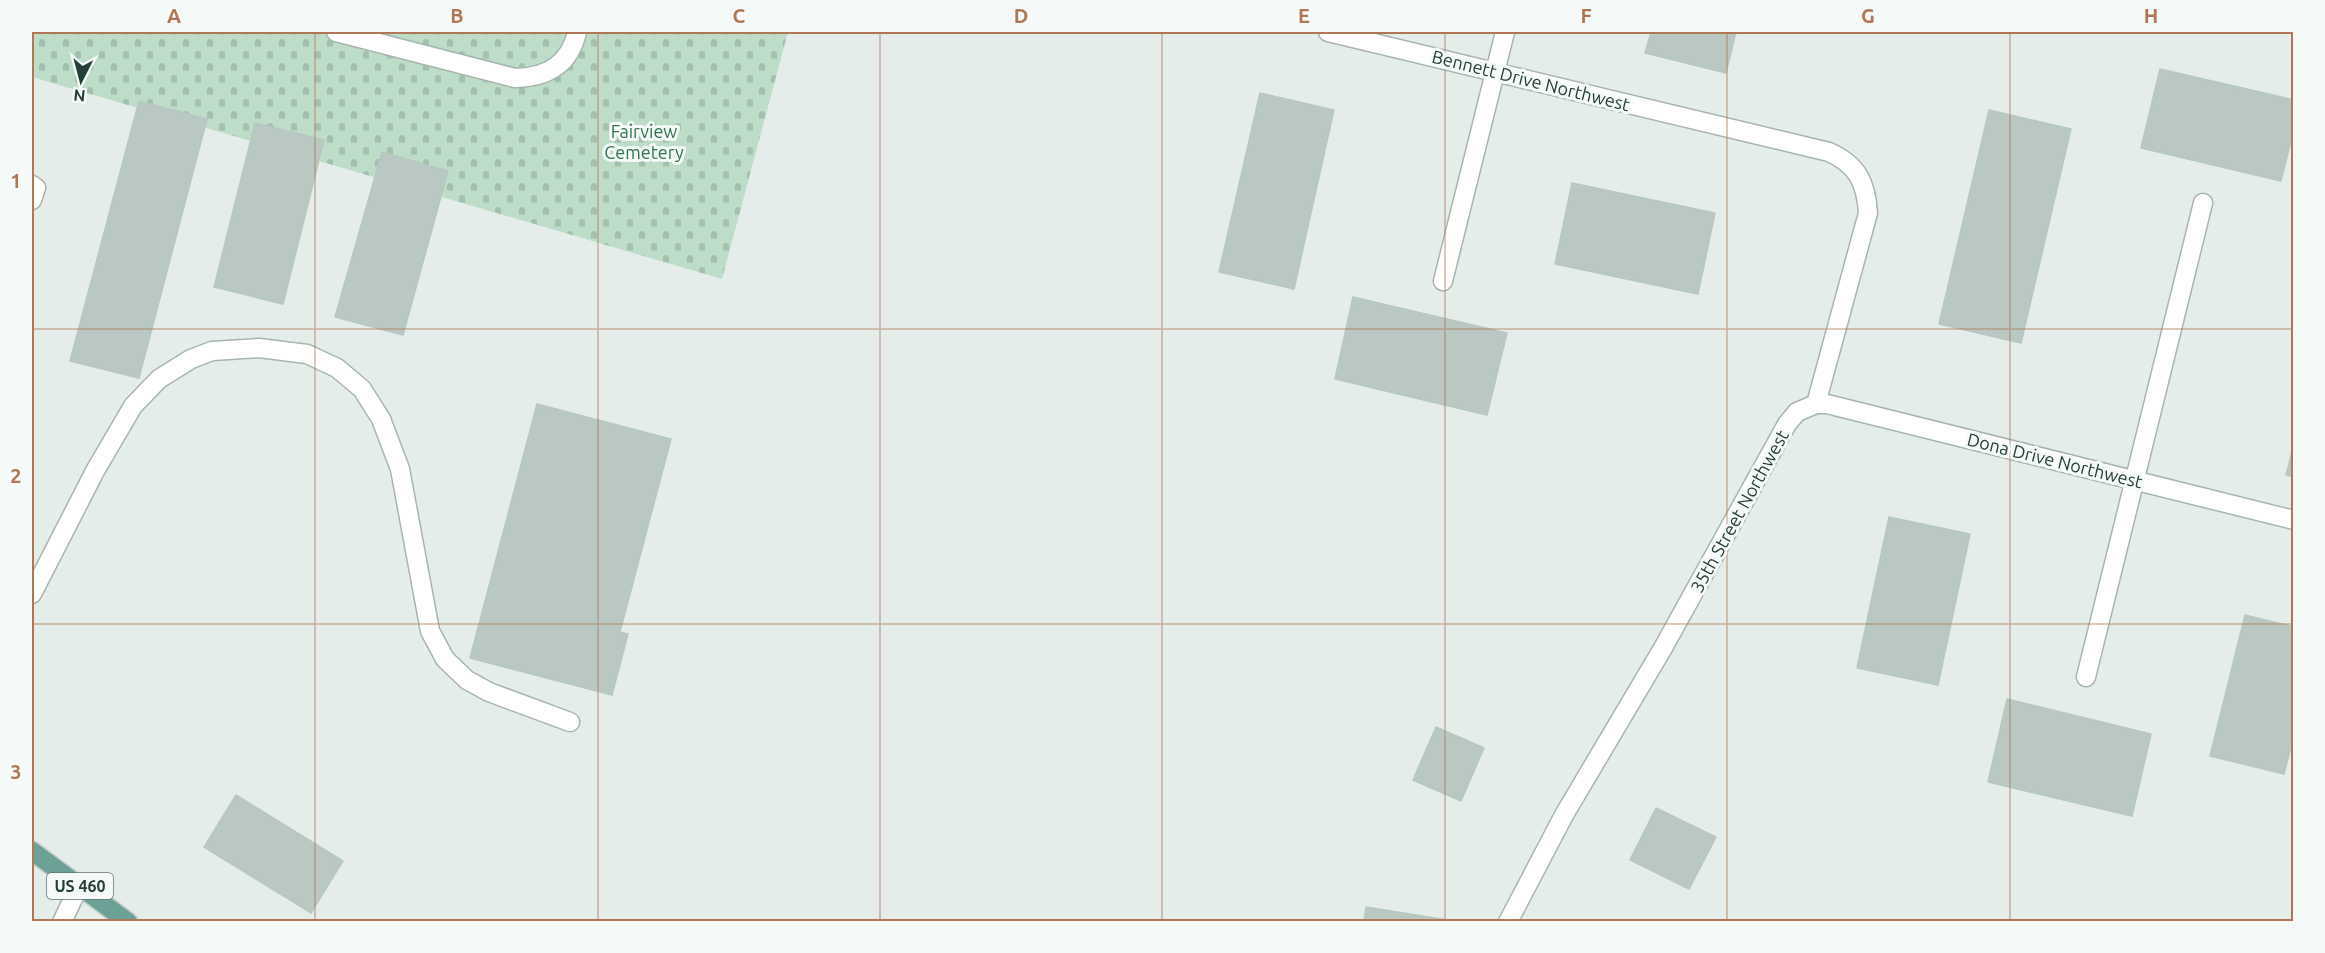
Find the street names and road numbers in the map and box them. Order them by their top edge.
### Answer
street label: Bennett Drive Northwest [1430,46,1632,114]
street label: 35th Street Northwest [1686,426,1792,596]
street label: Dona Drive Northwest [1965,429,2145,491]
road number: US 460 [47,873,113,899]

